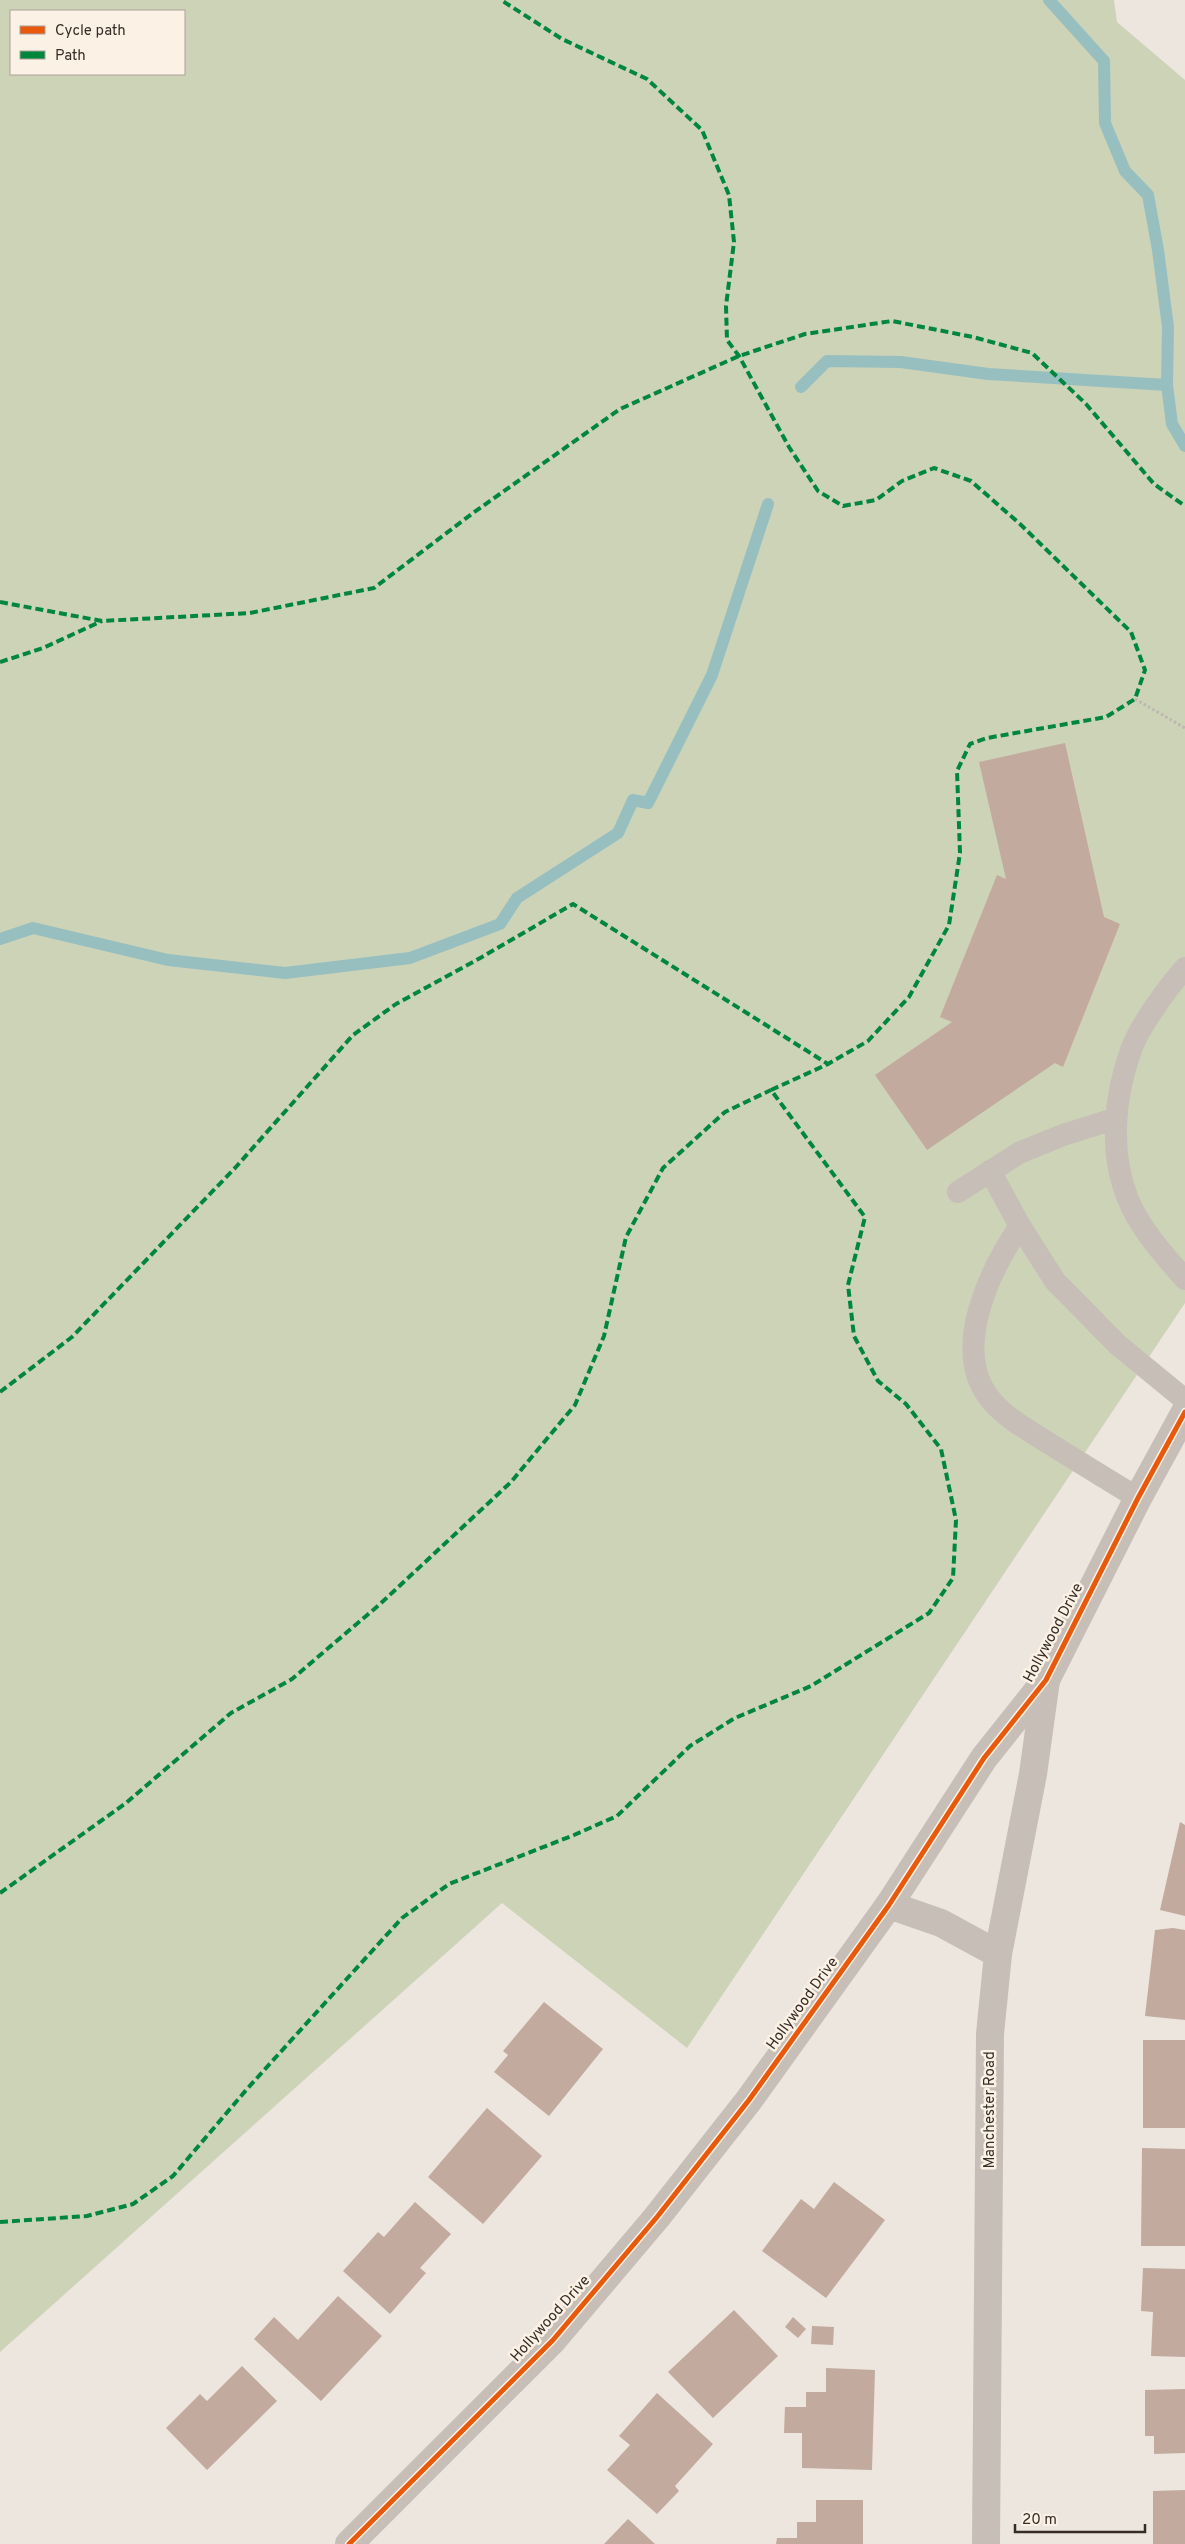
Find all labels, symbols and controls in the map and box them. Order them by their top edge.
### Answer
legend [10,10,185,75]
text: Cycle path [55,22,126,41]
text: Path [55,47,86,66]
street label: Hollywood Drive [1020,1580,1088,1686]
street label: Hollywood Drive [763,1954,843,2054]
street label: Manchester Road [981,2051,1000,2169]
street label: Hollywood Drive [507,2272,595,2366]
scale bar [1015,2502,1145,2534]
text: 20 m [1022,2511,1057,2530]

